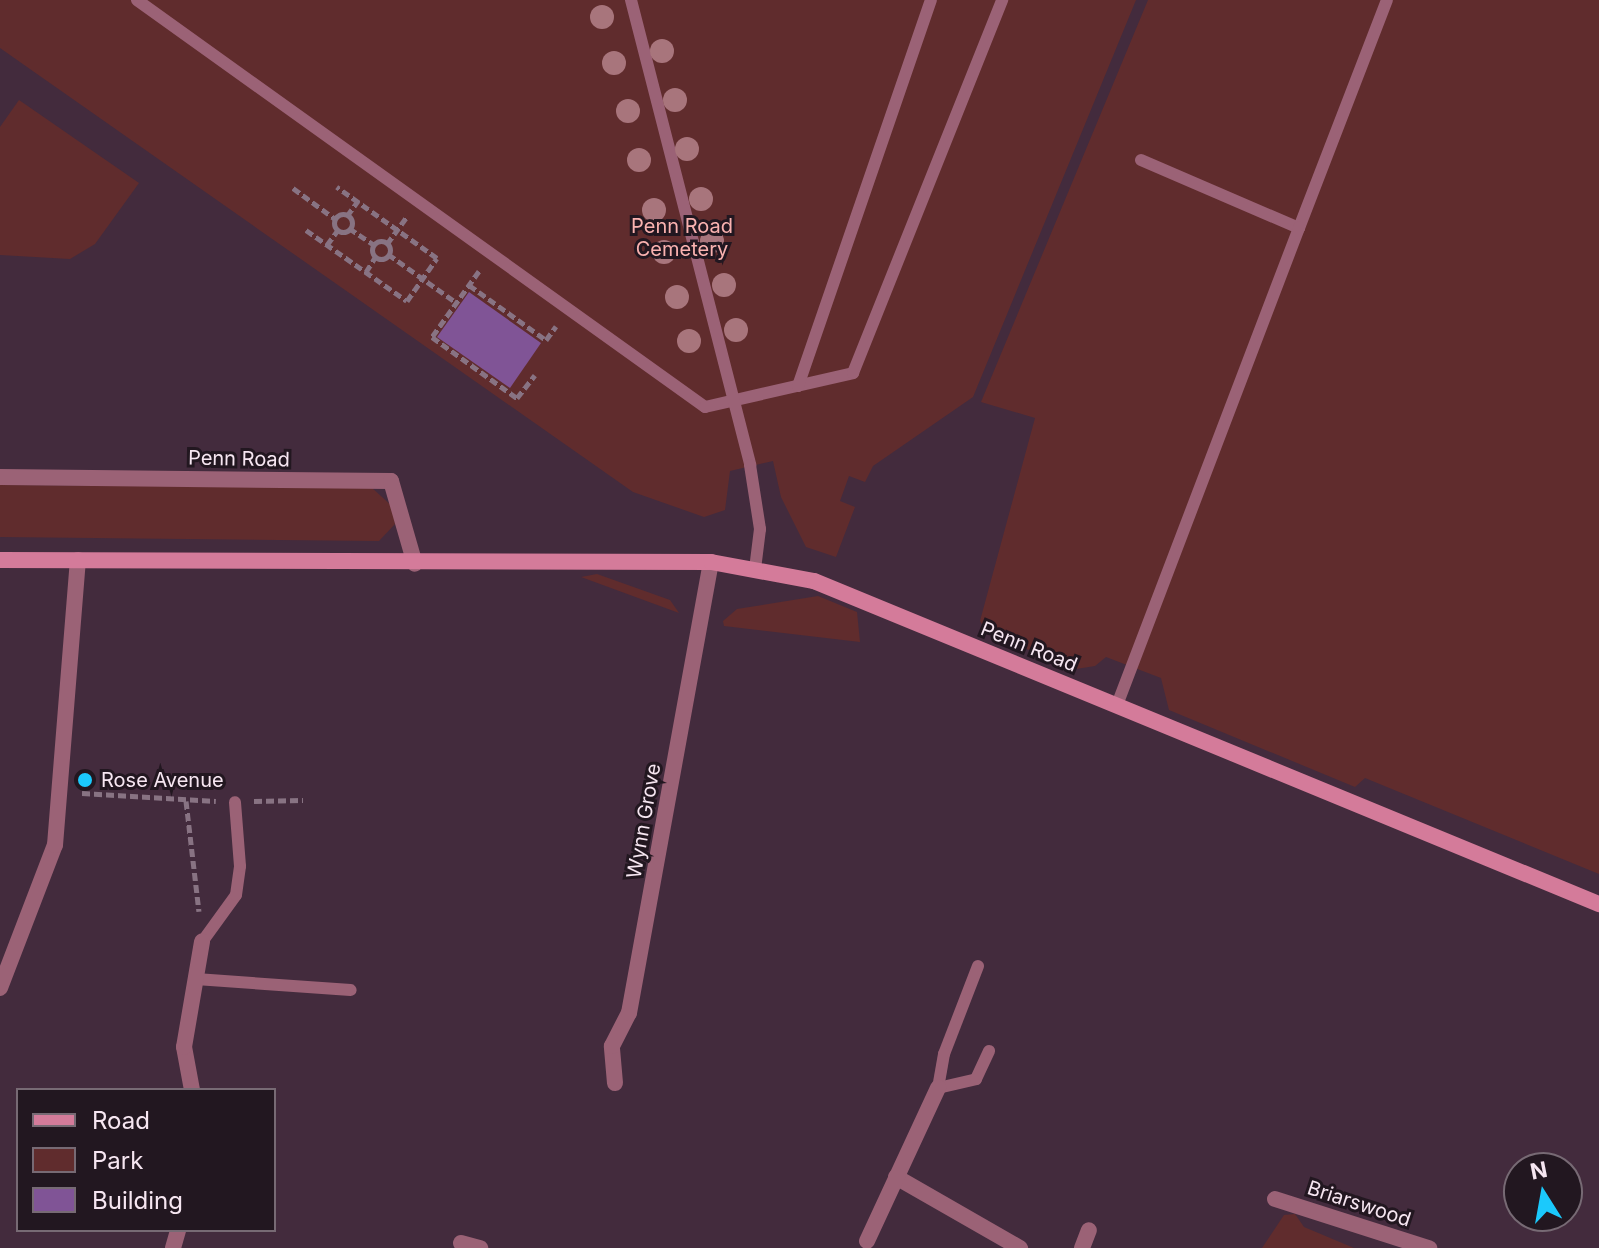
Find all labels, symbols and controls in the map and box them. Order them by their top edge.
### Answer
park label: Penn Road Cemetery [631,214,733,261]
street label: Penn Road [188,446,290,472]
street label: Penn Road [977,617,1081,677]
street label: Wynn Grove [622,762,666,880]
place label: Rose Avenue [101,768,224,792]
marker: Rose Avenue [76,771,94,789]
legend [16,1088,276,1232]
text: Road [92,1106,150,1135]
text: Park [92,1146,143,1175]
north arrow [1503,1152,1583,1232]
text: N [1528,1156,1550,1185]
street label: Briarswood [1304,1176,1414,1232]
text: Building [92,1186,183,1215]

